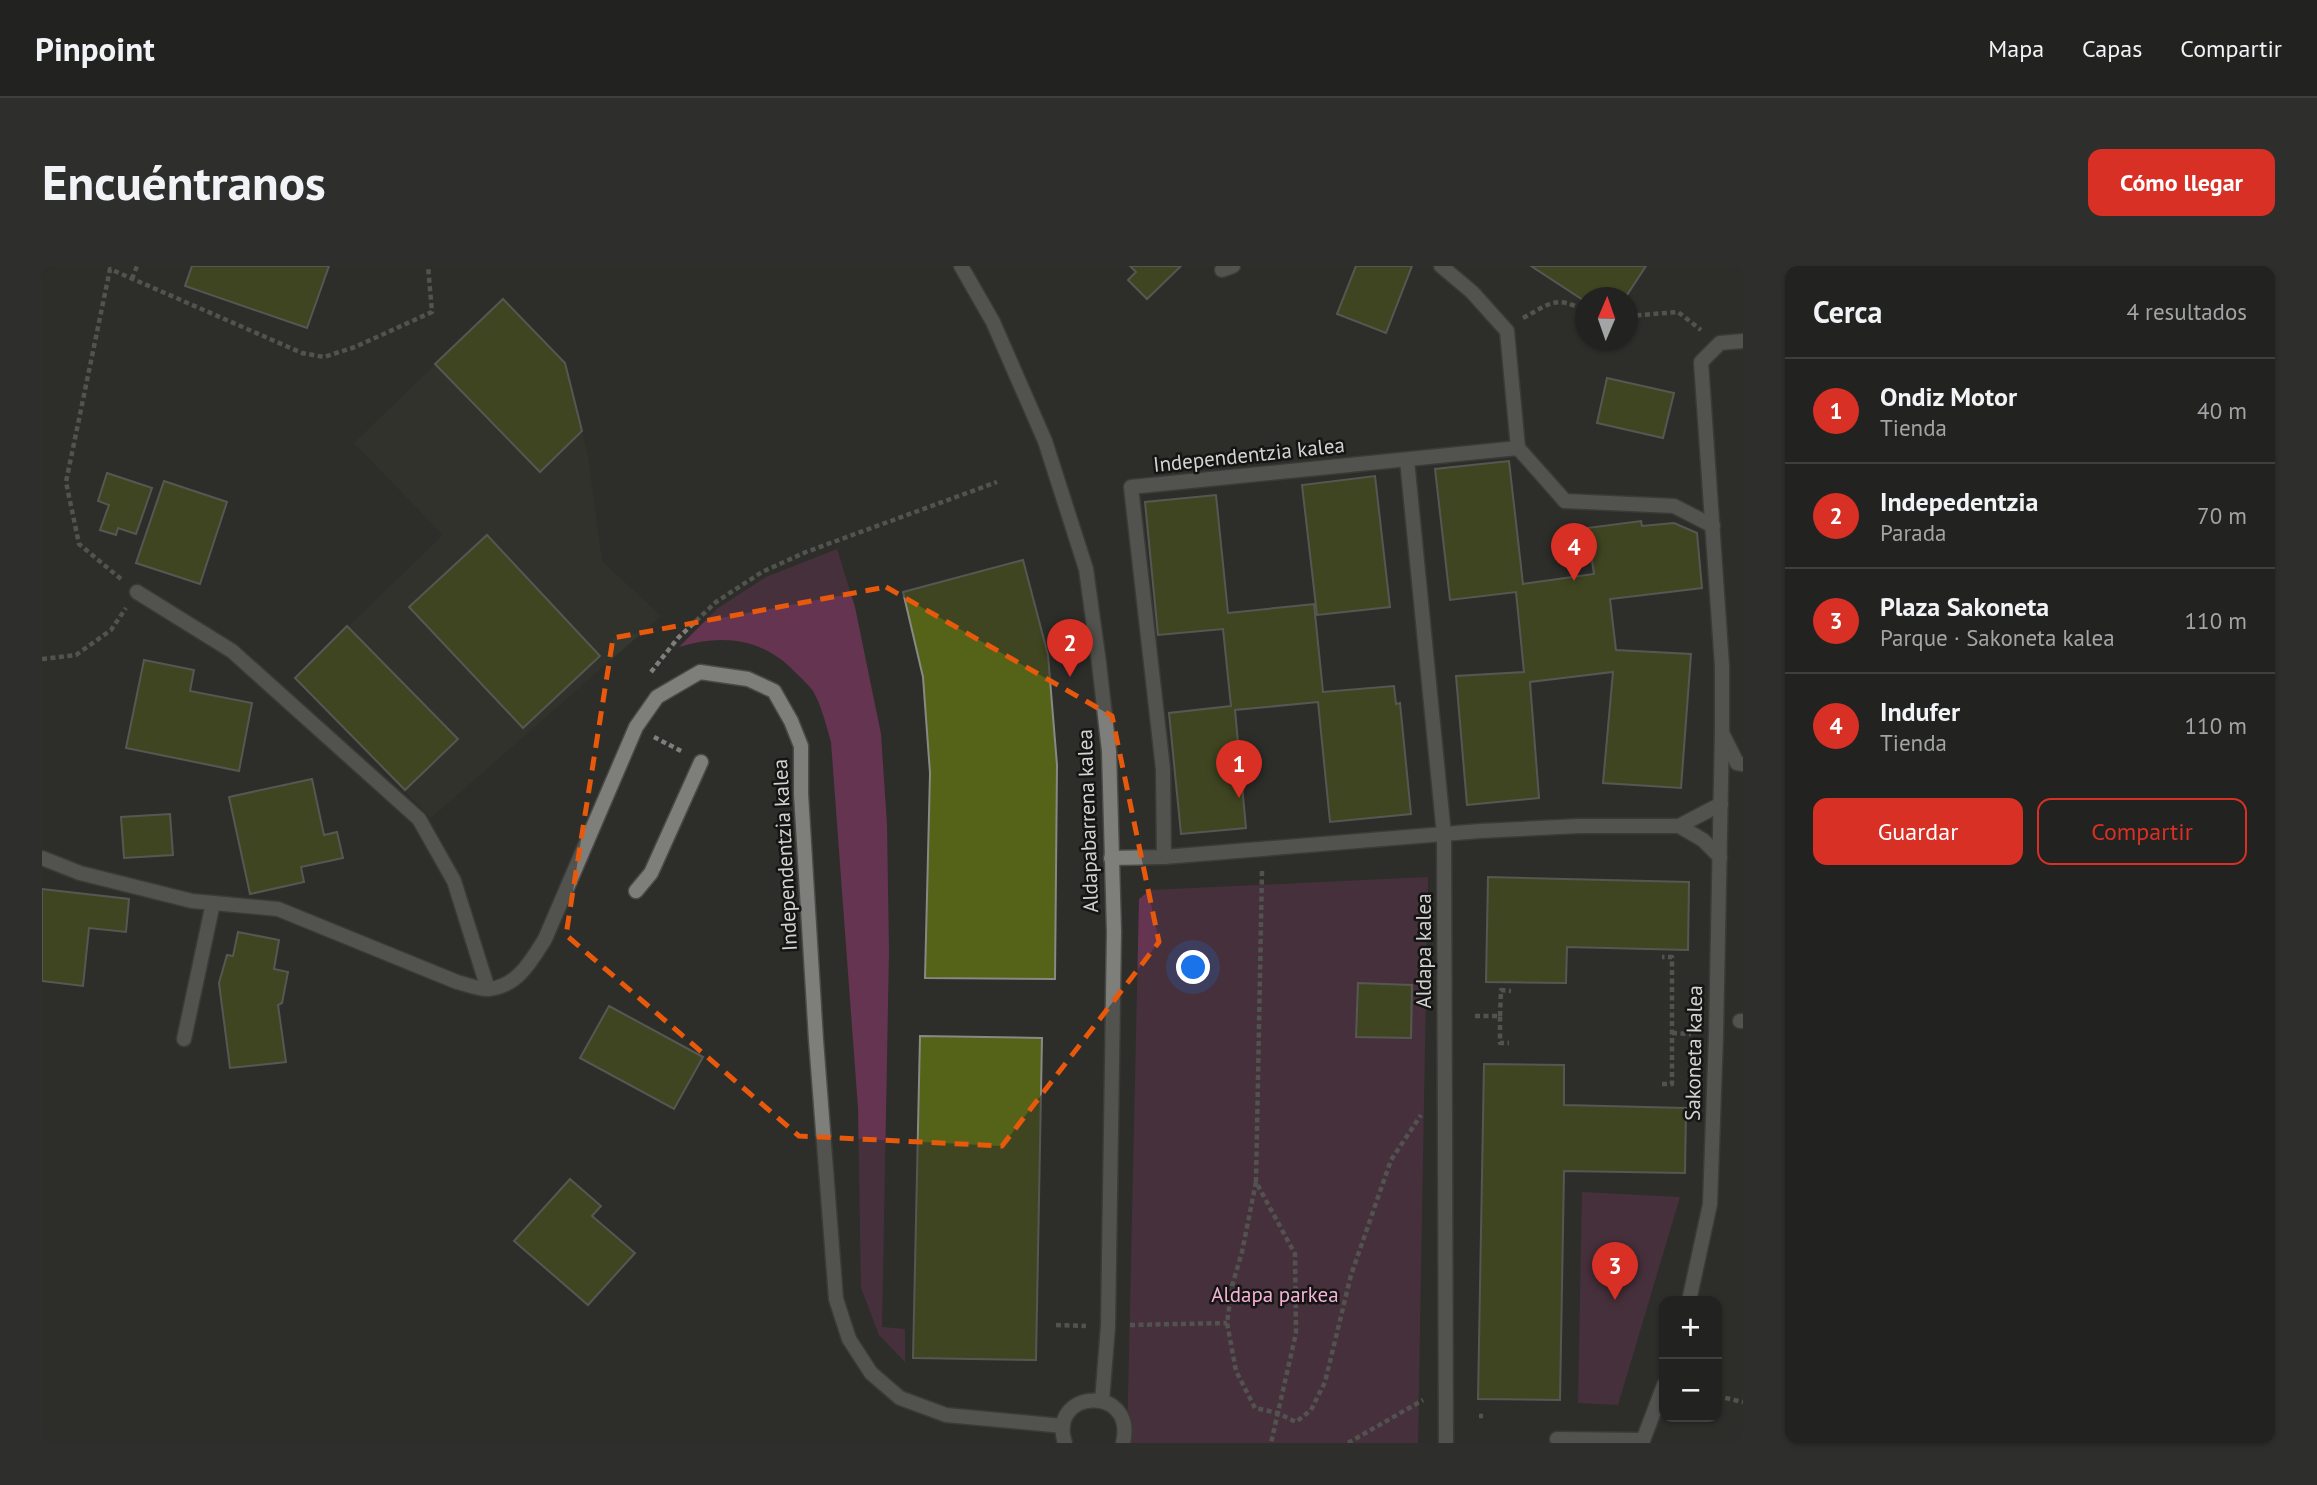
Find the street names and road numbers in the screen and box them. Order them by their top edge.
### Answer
street label: Independentzia kalea [1152,431,1346,478]
street label: Aldapabarrena kalea [1071,729,1104,913]
street label: Independentzia kalea [766,758,803,952]
street label: Aldapa kalea [1410,893,1437,1009]
street label: Sakoneta kalea [1679,985,1708,1121]

